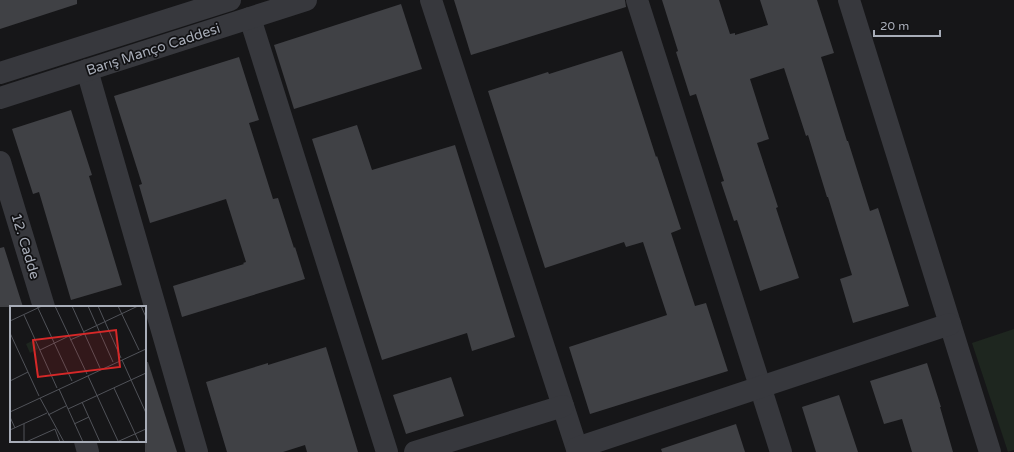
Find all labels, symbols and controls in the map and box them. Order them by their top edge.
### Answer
scale bar [874,12,940,38]
text: 20 m [880,19,909,33]
street label: Barış Manço Caddesi [84,20,222,79]
street label: 12. Cadde [7,211,44,281]
inset map [10,306,146,442]

